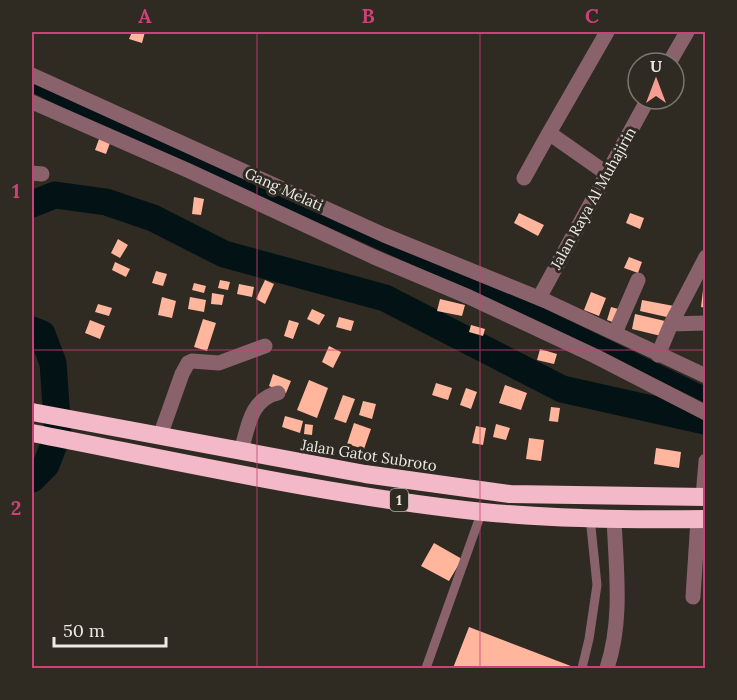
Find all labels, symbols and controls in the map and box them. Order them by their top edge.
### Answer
text: A [138,3,152,28]
text: B [361,3,375,28]
text: C [585,3,599,28]
north arrow [626,51,686,111]
text: U [650,56,662,76]
street label: Jalan Raya Al Muhajirin [546,124,640,273]
street label: Gang Melati [242,163,326,215]
text: 1 [12,178,20,203]
street label: Jalan Gatot Subroto [299,435,438,475]
road number: 1 [390,489,408,511]
text: 2 [11,495,21,520]
scale bar [54,610,166,648]
text: 50 m [63,619,105,642]

